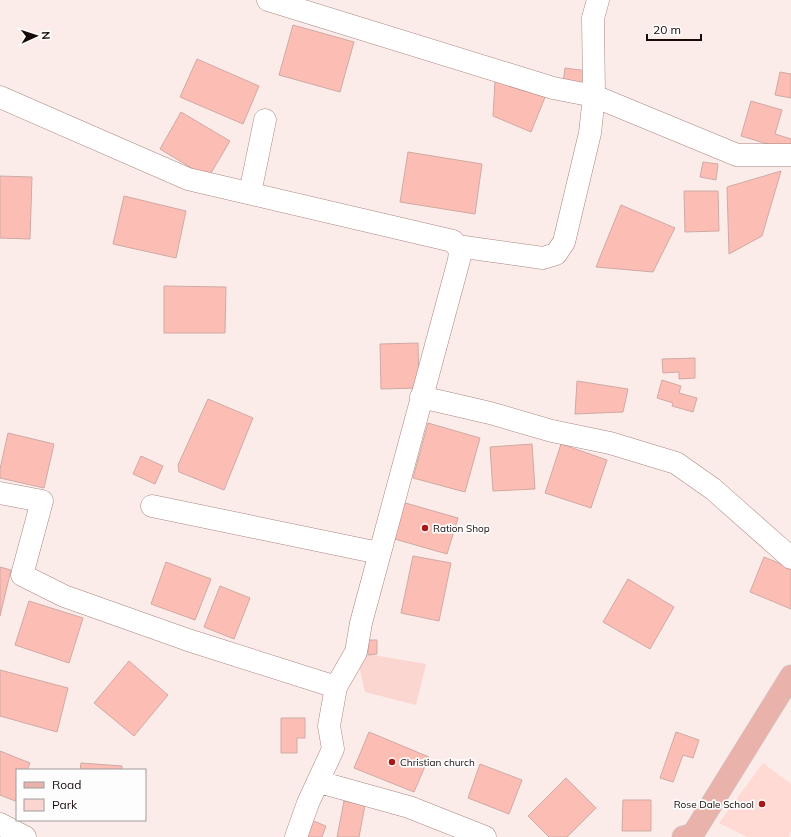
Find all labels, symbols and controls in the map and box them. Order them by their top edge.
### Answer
north arrow [16,16,56,56]
scale bar [647,16,701,42]
text: 20 m [653,22,681,37]
text: N [39,31,53,40]
place label: Ration Shop [433,522,490,535]
marker: Ration Shop [420,523,430,533]
place label: Christian church [400,756,475,769]
marker: Christian church [387,757,397,767]
legend [16,769,146,821]
text: Road [52,777,81,792]
text: Park [52,797,78,812]
place label: Rose Dale School [674,798,754,811]
marker: Rose Dale School [757,799,767,809]

